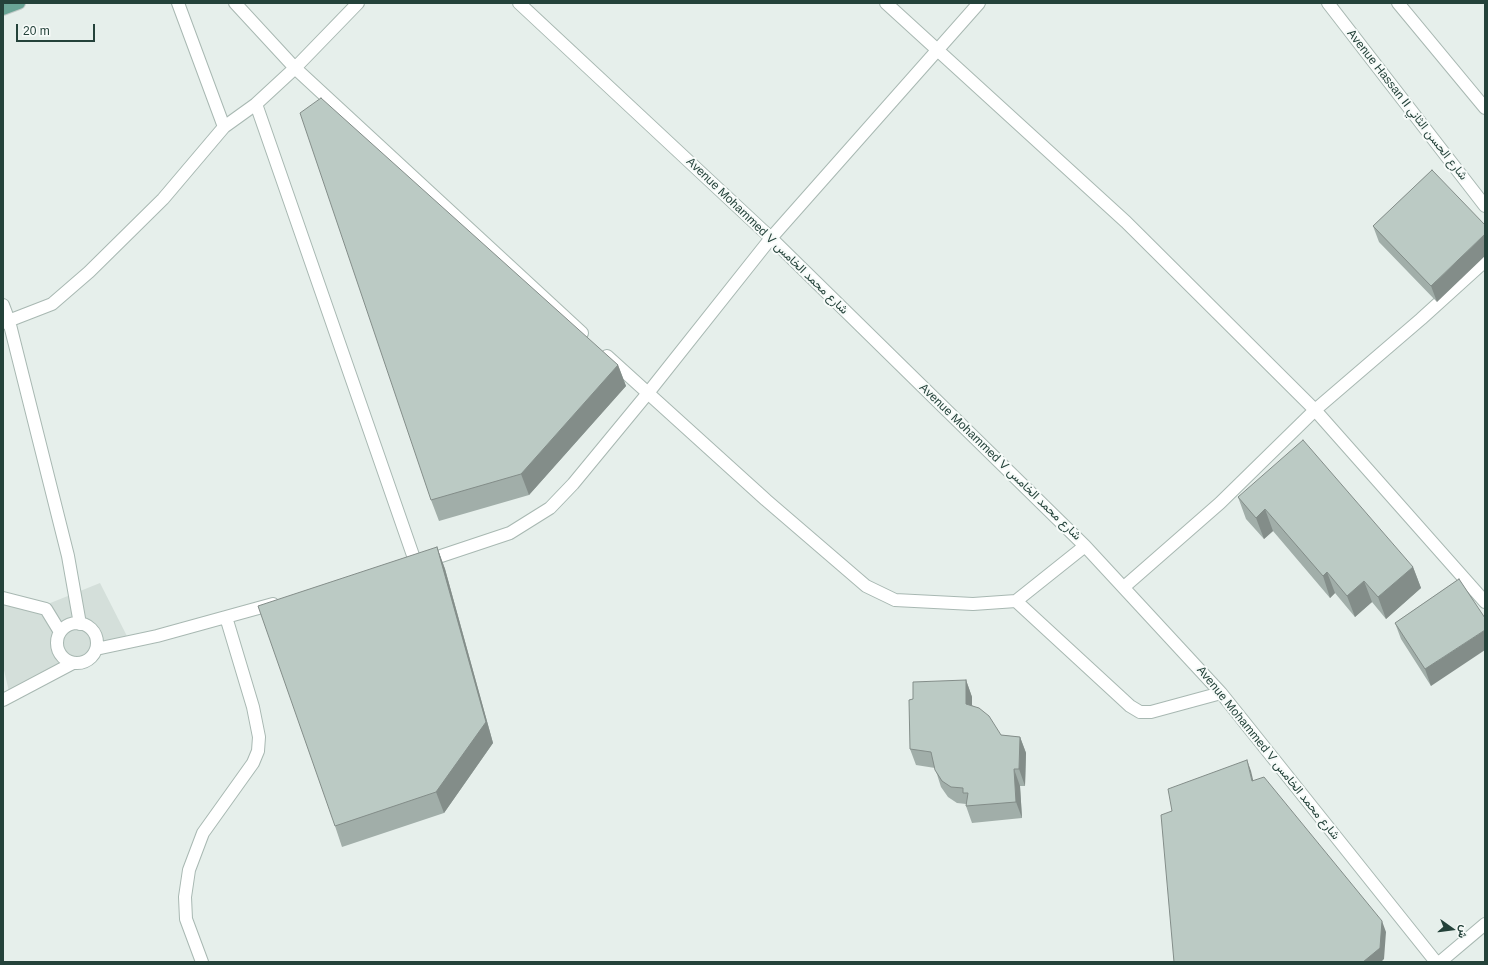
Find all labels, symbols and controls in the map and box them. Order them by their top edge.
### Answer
scale bar [18,16,97,42]
text: 20 m [23,24,50,38]
street label: Avenue Hassan II شارع الحسن الثاني [1344,27,1470,183]
street label: Avenue Mohammed V شارع محمد الخامس [683,155,851,317]
street label: Avenue Mohammed V شارع محمد الخامس [916,381,1084,543]
street label: Avenue Mohammed V شارع محمد الخامس [1193,663,1343,843]
north arrow [1432,909,1472,949]
text: ش [1456,924,1471,940]

